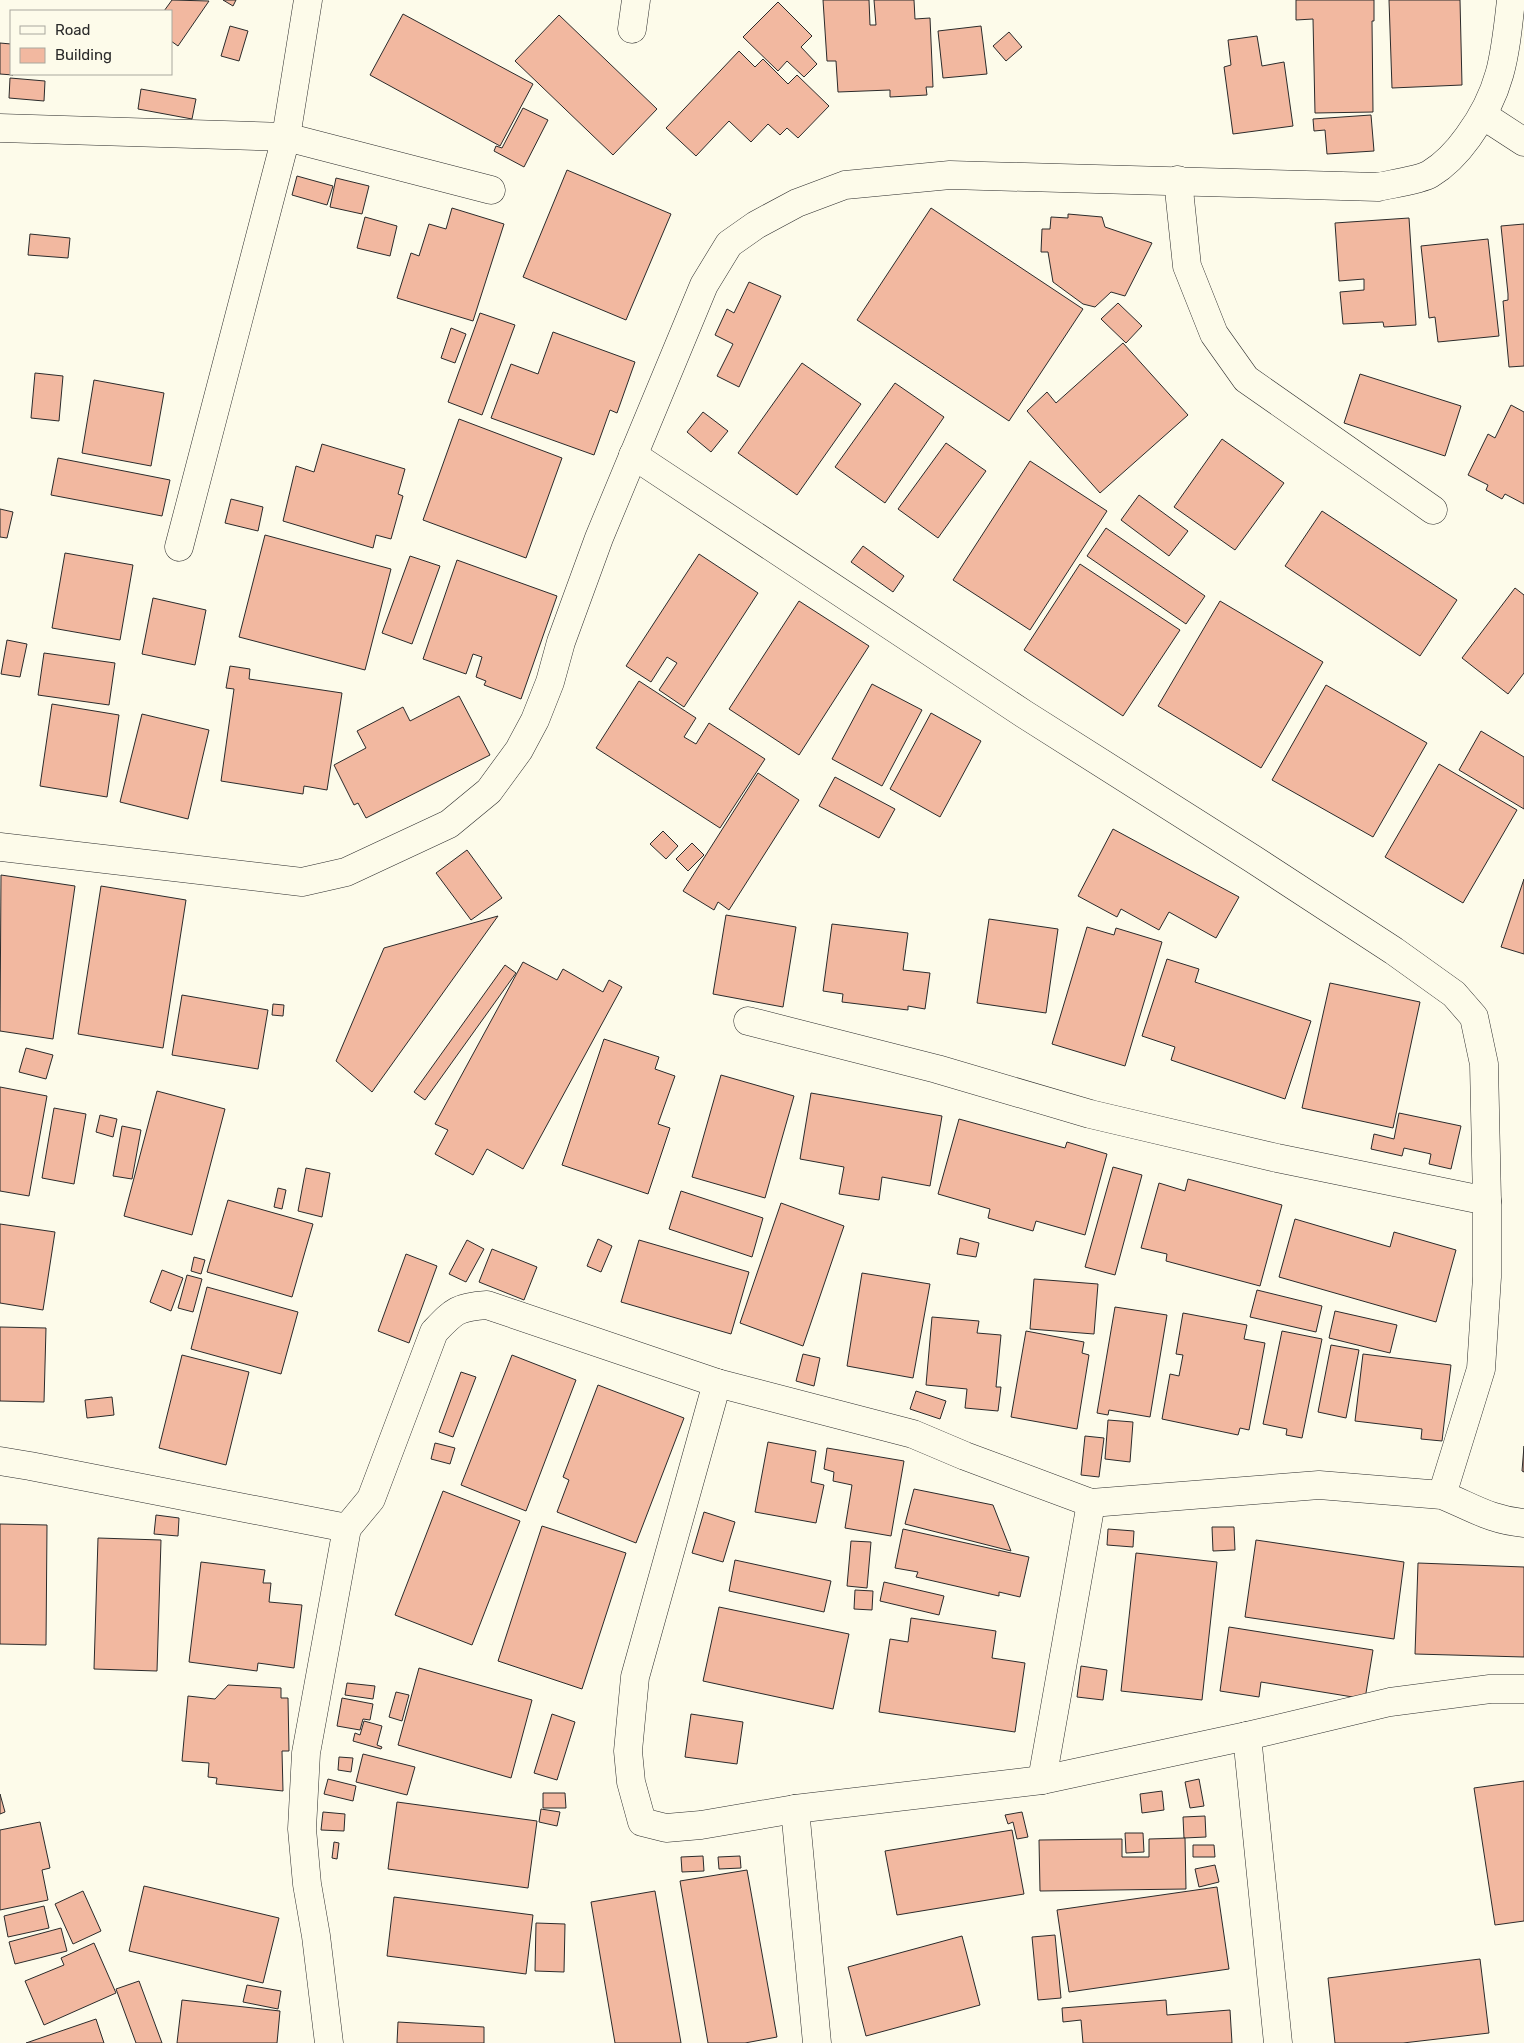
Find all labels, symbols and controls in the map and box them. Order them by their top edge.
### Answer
legend [10,10,172,75]
text: Road [55,21,91,39]
text: Building [55,46,112,64]

